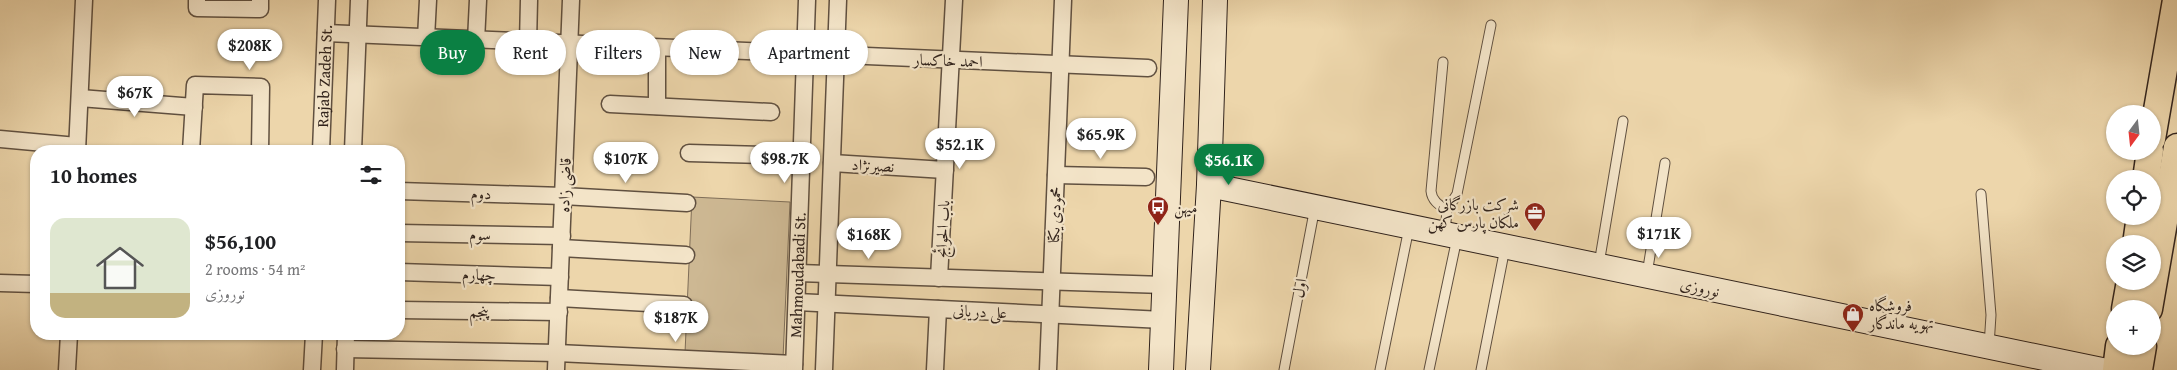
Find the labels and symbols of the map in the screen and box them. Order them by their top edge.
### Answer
street label: Rajab Zadeh St. [310,24,338,128]
pin: $208K [215,28,285,71]
street label: احمد خاکسار [911,47,983,73]
pin: $67K [105,76,165,118]
north arrow [2106,105,2161,160]
pin: $65.9K [1060,118,1142,160]
pin: $52.1K [919,128,1001,170]
pin: $107K [591,142,661,184]
pin: $98.7K [744,142,826,184]
pin: $56.1K [1188,144,1270,186]
street label: نصیرنژاد [851,152,895,178]
street label: قاضی زاده [551,157,577,213]
street label: دوم [470,181,492,208]
street label: محمودی یکتا [1041,186,1067,244]
place label: شرکت بازرگانی ملکان پارس کهن [1428,192,1519,234]
bus stop icon: میهن [1146,195,1170,226]
place label: میهن [1174,195,1197,219]
street label: باب الحوائج [928,199,957,259]
office icon: شرکت بازرگانی ملکان پارس کهن [1523,201,1547,232]
street label: Mahmoudabadi St. [783,212,812,338]
pin: $171K [1624,216,1694,259]
pin: $168K [834,218,904,260]
street label: سوم [469,222,491,249]
street label: چهارم [461,261,496,290]
street label: نوروزی [1678,271,1722,303]
street label: اول [1285,276,1313,300]
place label: فروشگاه تهویه ماندگار [1867,293,1934,335]
street label: علی دریانی [952,298,1008,324]
street label: پنجم [469,299,490,327]
pin: $187K [641,300,711,343]
shop icon: فروشگاه تهویه ماندگار [1841,302,1865,333]

